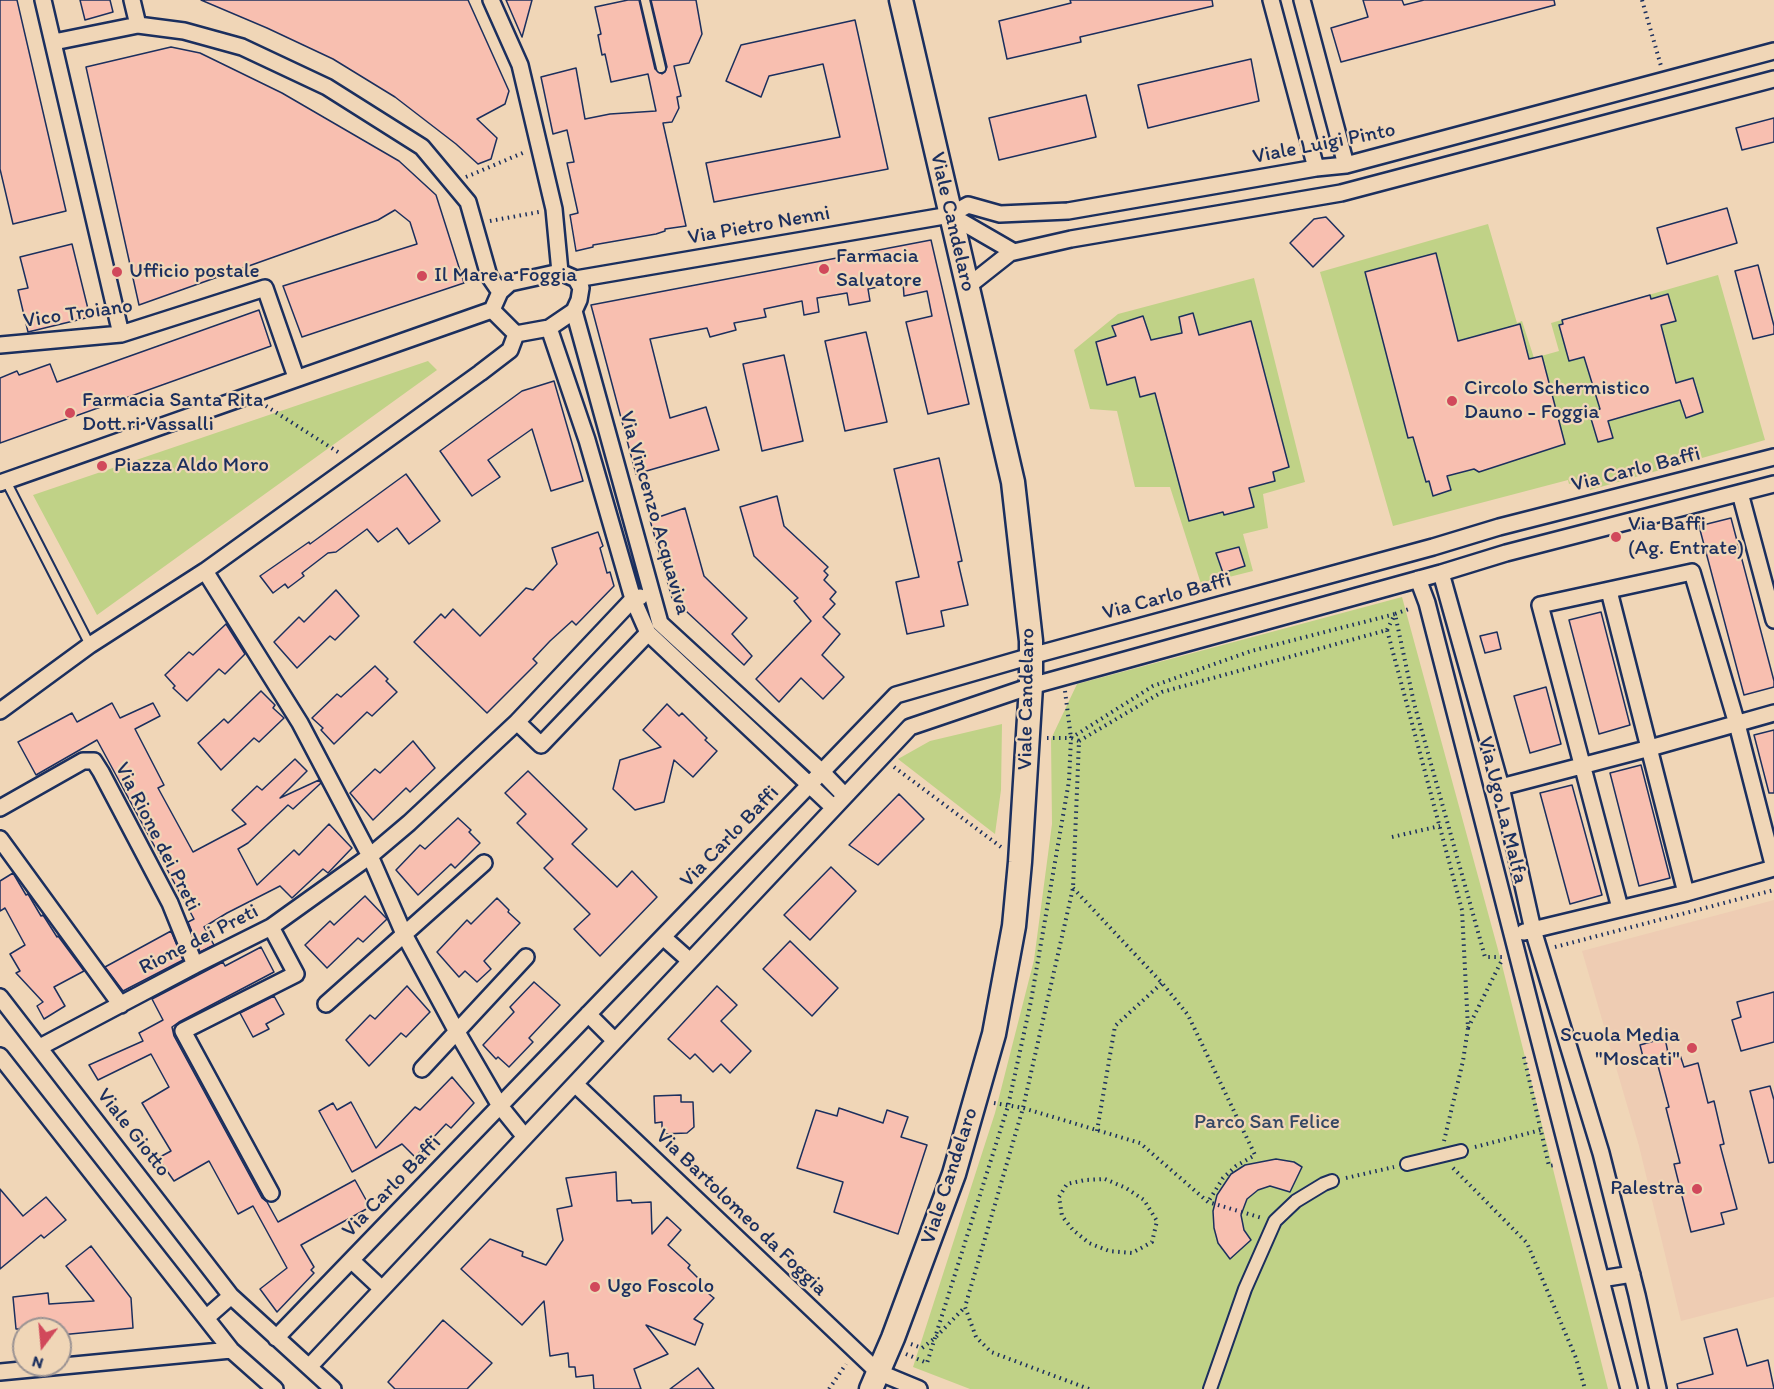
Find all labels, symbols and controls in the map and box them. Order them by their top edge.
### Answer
street label: Viale Luigi Pinto [1250,118,1398,170]
street label: Viale Candelaro [924,150,980,294]
street label: Via Pietro Nenni [686,201,832,251]
place label: Farmacia Salvatore [836,244,922,294]
place label: Ufficio postale [129,259,260,285]
marker: Farmacia Salvatore [817,262,831,276]
place label: Il Mare a Foggia [434,263,577,289]
marker: Ufficio postale [110,265,124,279]
marker: Il Mare a Foggia [415,269,429,283]
street label: Vico Troiano [22,294,134,334]
place label: Circolo Schermistico Dauno - Foggia [1464,376,1650,426]
place label: Farmacia Santa Rita Dott.ri Vassalli [82,388,263,438]
marker: Circolo Schermistico Dauno - Foggia [1445,394,1459,408]
marker: Farmacia Santa Rita Dott.ri Vassalli [63,406,77,420]
street label: Via Vincenzo Acquaviva [613,408,695,618]
street label: Via Carlo Baffi [1569,442,1703,498]
place label: Piazza Aldo Moro [114,453,269,479]
marker: Piazza Aldo Moro [95,459,109,473]
place label: Via Baffi (Ag. Entrate) [1628,512,1744,562]
marker: Via Baffi (Ag. Entrate) [1609,530,1623,544]
street label: Via Carlo Baffi [1100,568,1234,626]
street label: Viale Candelaro [1013,628,1041,770]
street label: Via Ugo La Malfa [1472,734,1532,886]
street label: Via Rione dei Preti [109,758,205,916]
street label: Via Carlo Baffi [675,781,785,893]
street label: Rione dei Preti [135,899,263,981]
place label: Scuola Media "Moscati" [1560,1023,1680,1073]
marker: Scuola Media "Moscati" [1685,1041,1699,1055]
street label: Viale Giotto [91,1084,175,1182]
street label: Viale Candelaro [916,1104,984,1248]
park label: Parco San Felice [1194,1110,1340,1136]
street label: Via Bartolomeo da Foggia [650,1124,832,1302]
street label: Via Carlo Baffi [337,1131,447,1243]
place label: Palestra [1610,1176,1685,1202]
marker: Palestra [1690,1182,1704,1196]
place label: Ugo Foscolo [607,1274,714,1300]
marker: Ugo Foscolo [588,1280,602,1294]
north arrow [12,1317,72,1377]
text: N [30,1352,45,1373]

